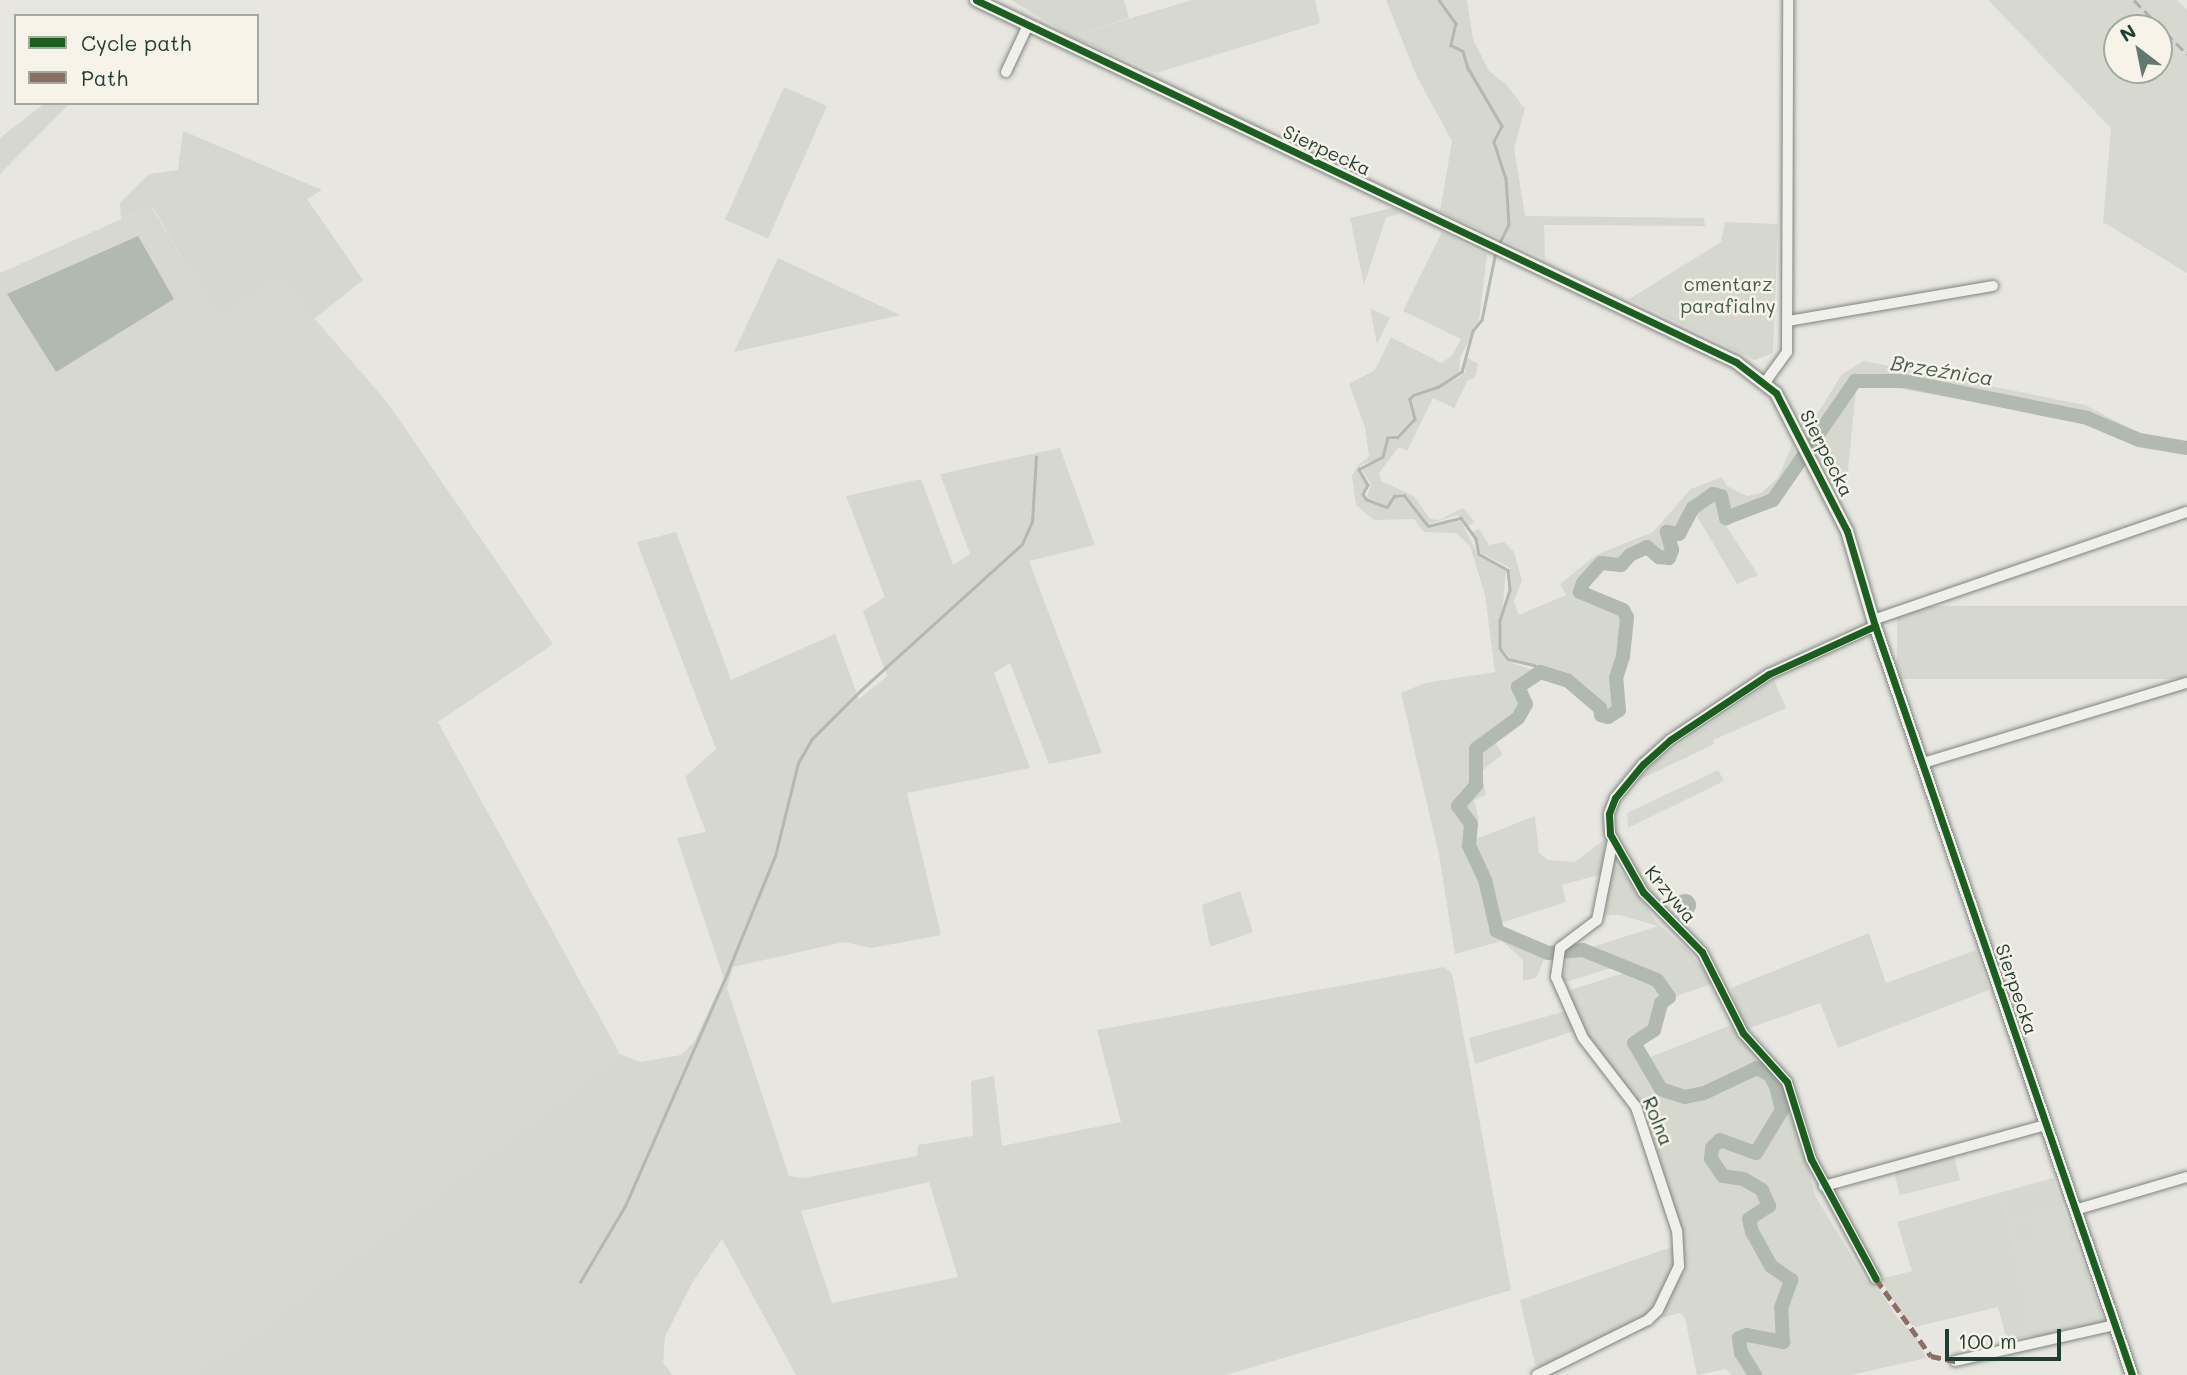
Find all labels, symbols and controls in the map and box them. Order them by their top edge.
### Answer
legend [14,14,259,105]
north arrow [2103,14,2173,84]
text: N [2115,18,2140,47]
text: Cycle path [81,29,191,56]
text: Path [81,64,128,91]
street label: Sierpecka [1279,120,1375,180]
park label: cmentarz parafialny [1680,273,1776,317]
water label: Brzeźnica [1889,349,1995,391]
street label: Sierpecka [1795,406,1859,500]
street label: Krzywa [1640,861,1702,927]
street label: Sierpecka [1991,941,2043,1037]
street label: Rolna [1638,1093,1678,1149]
scale bar [1949,1316,2064,1360]
text: 100 m [1958,1327,2017,1354]

